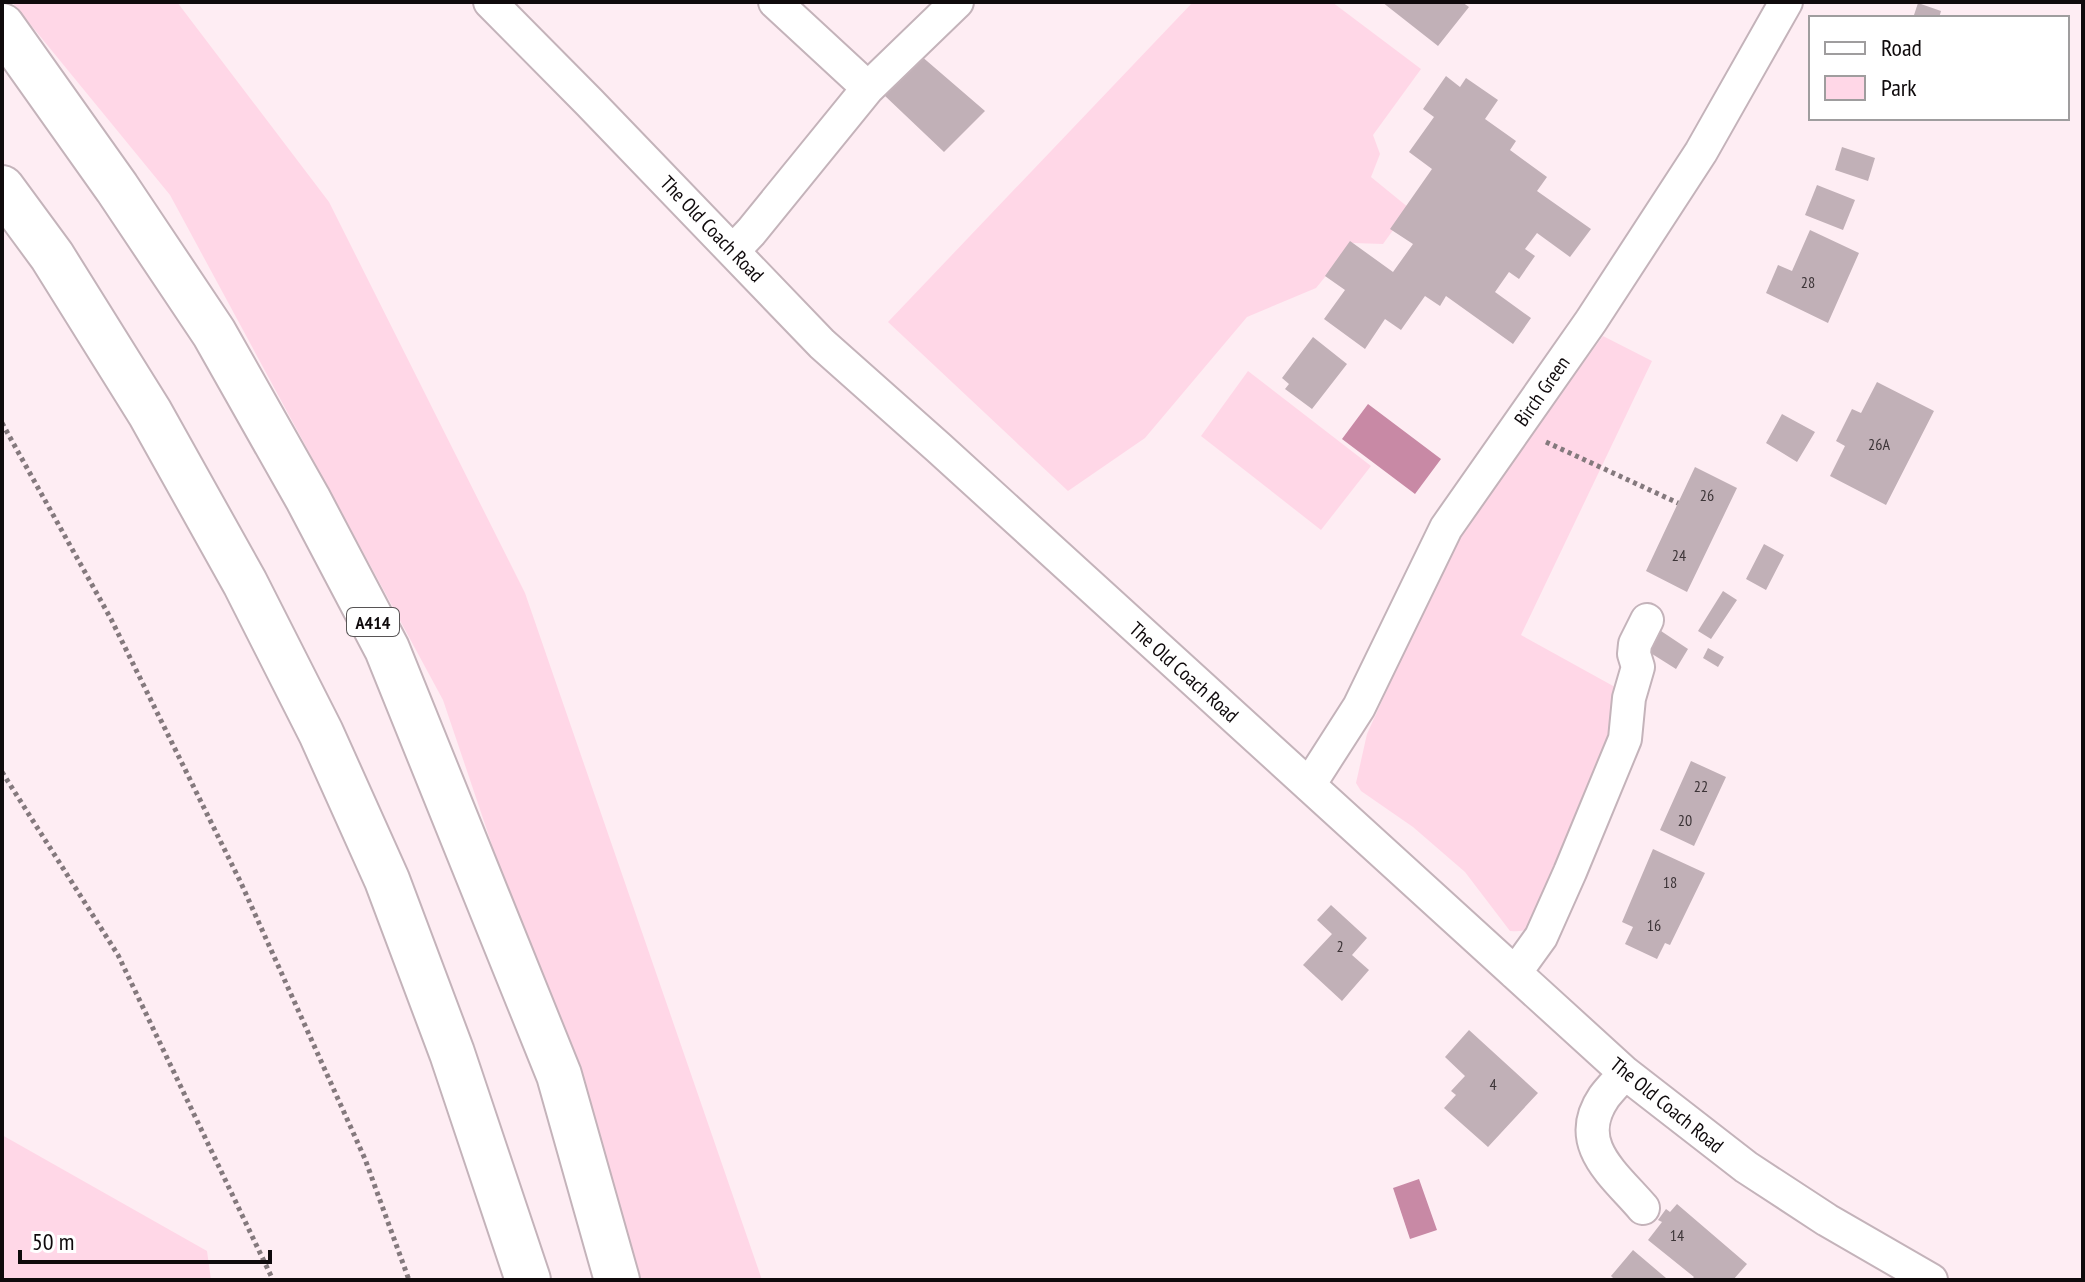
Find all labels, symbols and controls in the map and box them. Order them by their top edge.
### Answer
legend [1809,16,2069,120]
text: Road [1881,32,1922,63]
text: Park [1881,72,1917,103]
street label: The Old Coach Road [655,170,769,288]
house number: 28 [1801,272,1815,292]
street label: Birch Green [1508,351,1576,431]
house number: 26A [1868,434,1890,454]
house number: 26 [1700,485,1714,505]
house number: 24 [1672,545,1686,565]
road number: A414 [347,608,399,636]
street label: The Old Coach Road [1124,616,1244,728]
house number: 22 [1694,776,1708,796]
house number: 20 [1678,810,1692,830]
house number: 18 [1663,872,1677,892]
house number: 16 [1647,915,1661,935]
house number: 2 [1336,936,1344,956]
street label: The Old Coach Road [1605,1051,1729,1159]
house number: 4 [1489,1074,1497,1094]
scale bar [20,1214,270,1264]
house number: 14 [1670,1225,1684,1245]
text: 50 m [32,1226,74,1257]

